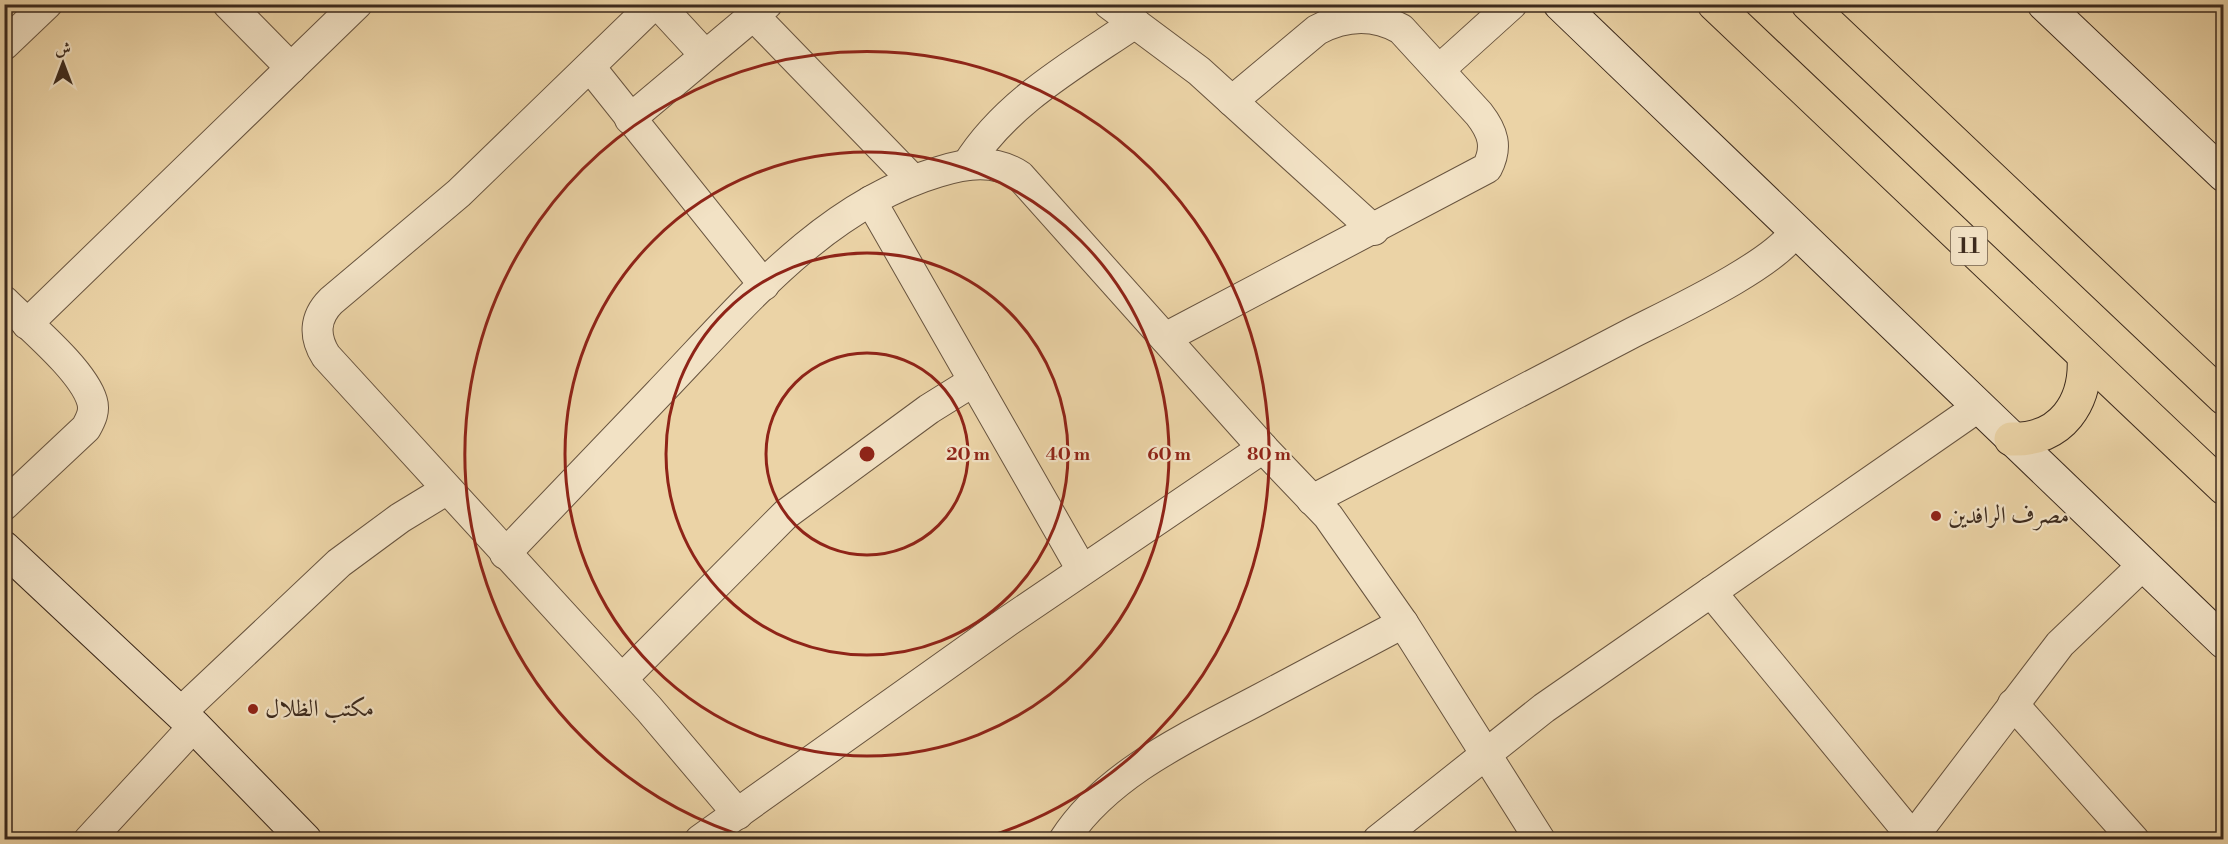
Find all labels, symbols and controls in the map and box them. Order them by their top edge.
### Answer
north arrow [33,33,93,93]
text: ش [55,39,71,59]
road number: 11 [1951,227,1987,265]
text: 20 m [946,443,990,466]
text: 40 m [1046,443,1091,466]
text: 60 m [1147,443,1191,466]
text: 80 m [1247,443,1292,466]
centre of rings [857,444,877,464]
place label: مصرف الرافدين [1948,501,2069,531]
marker: مصرف الرافدين [1929,509,1943,523]
place label: مكتب الظلال [265,694,374,724]
marker: مكتب الظلال [246,702,260,716]

